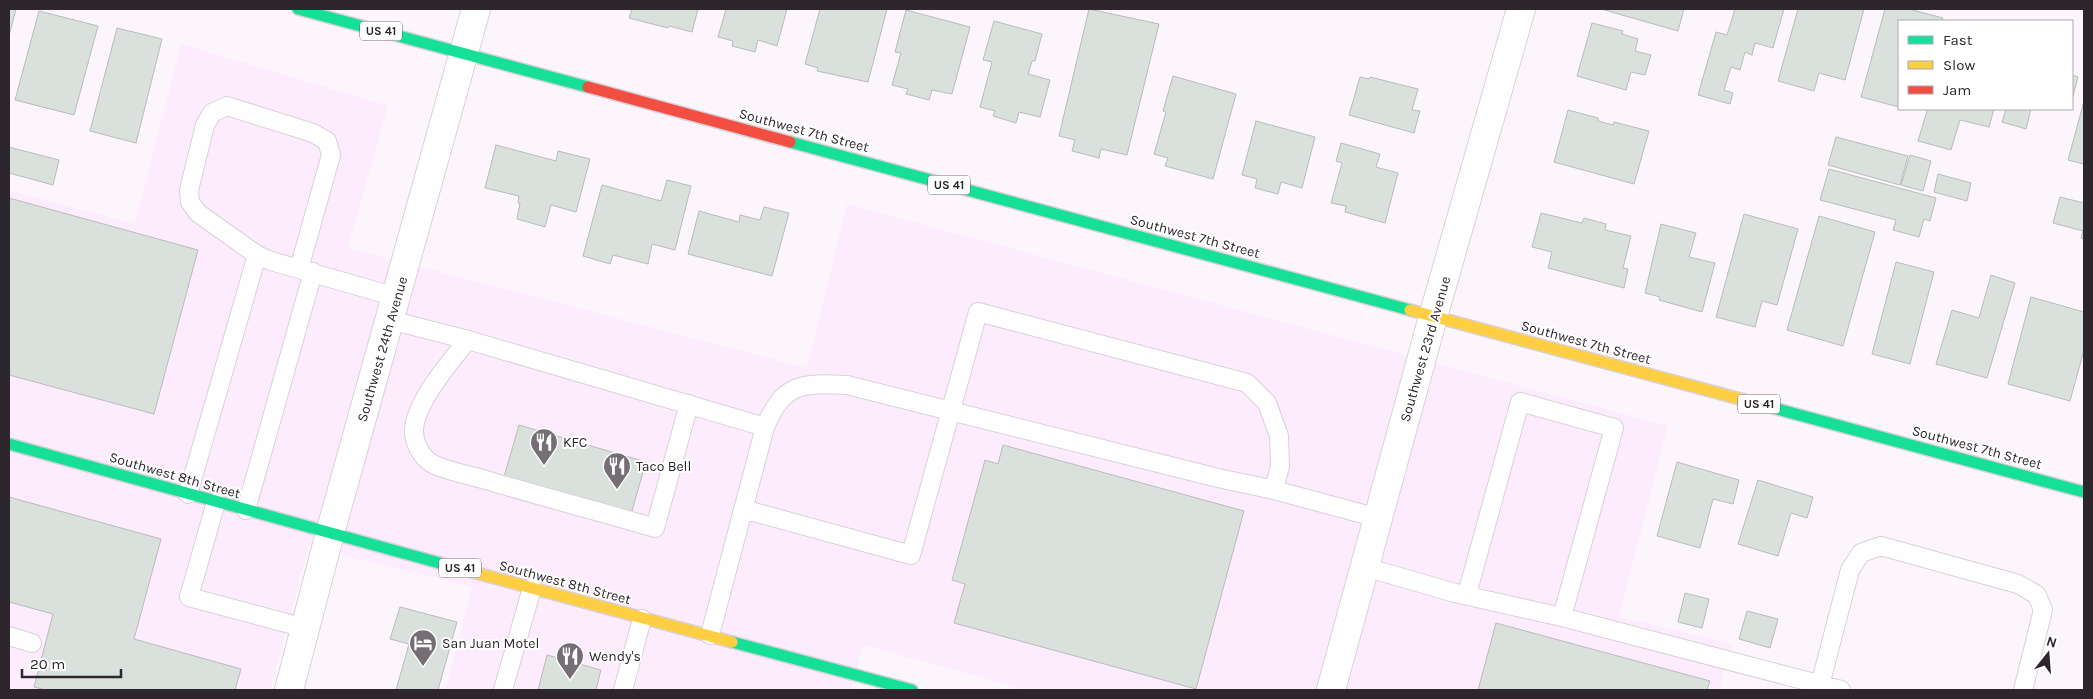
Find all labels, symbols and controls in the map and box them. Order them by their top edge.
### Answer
legend [1898,20,2073,110]
road number: US 41 [360,22,402,40]
text: Fast [1943,31,1973,49]
text: Slow [1943,56,1975,74]
text: Jam [1943,81,1971,99]
street label: Southwest 7th Street [737,105,871,156]
road number: US 41 [928,176,970,194]
street label: Southwest 7th Street [1128,211,1262,262]
street label: Southwest 24th Avenue [354,274,411,424]
street label: Southwest 23rd Avenue [1397,274,1454,424]
street label: Southwest 7th Street [1519,317,1653,368]
road number: US 41 [1738,394,1780,414]
street label: Southwest 7th Street [1910,422,2044,473]
restaurant icon: KFC [529,427,559,466]
place label: KFC [563,434,587,451]
street label: Southwest 8th Street [107,449,242,502]
restaurant icon: Taco Bell [602,451,632,490]
place label: Taco Bell [636,458,691,475]
street label: Southwest 8th Street [497,557,633,608]
road number: US 41 [439,558,481,578]
hotel icon: San Juan Motel [408,628,438,667]
north arrow [2023,629,2073,679]
text: N [2044,632,2059,652]
place label: San Juan Motel [442,635,539,652]
restaurant icon: Wendy's [555,641,585,680]
scale bar [22,646,121,678]
place label: Wendy's [589,648,641,665]
text: 20 m [30,655,65,673]

